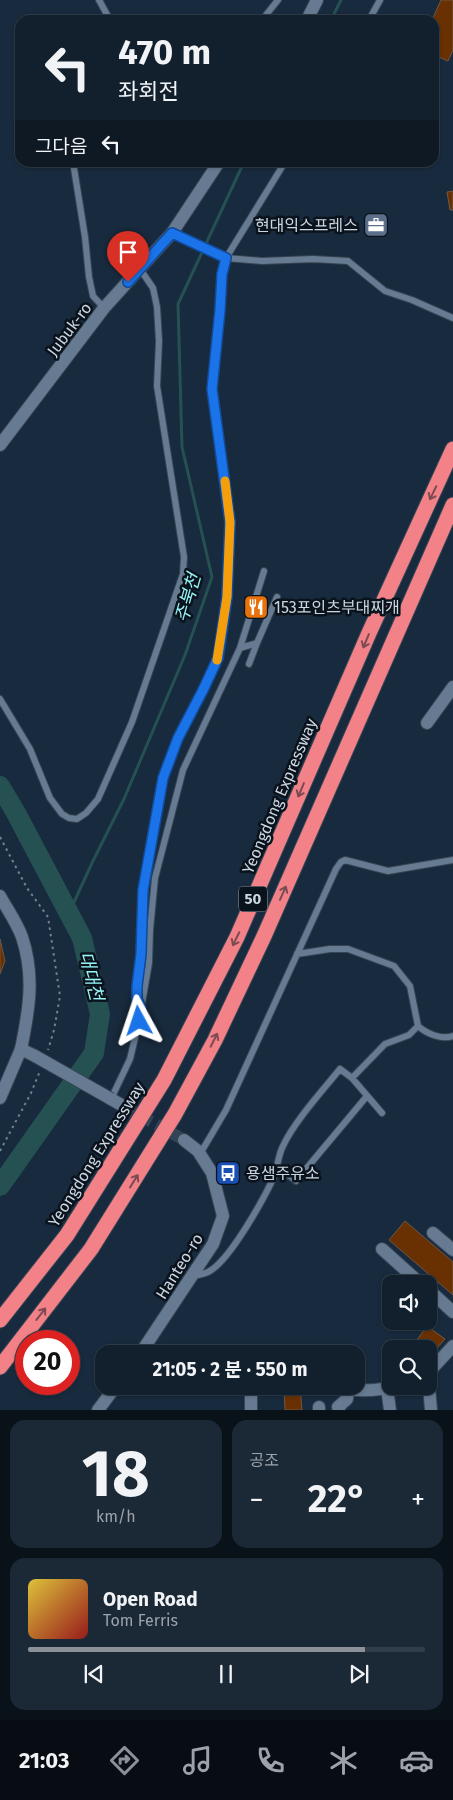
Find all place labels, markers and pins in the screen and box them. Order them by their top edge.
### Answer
office icon: 현대익스프레스 [363,212,389,238]
place label: 현대익스프레스 [255,216,358,235]
pin [107,231,149,282]
restaurant icon: 153포인츠부대찌개 [243,594,269,620]
place label: 153포인츠부대찌개 [274,598,400,617]
bus stop icon: 용샘주유소 [215,1160,241,1186]
place label: 용샘주유소 [246,1164,320,1183]

